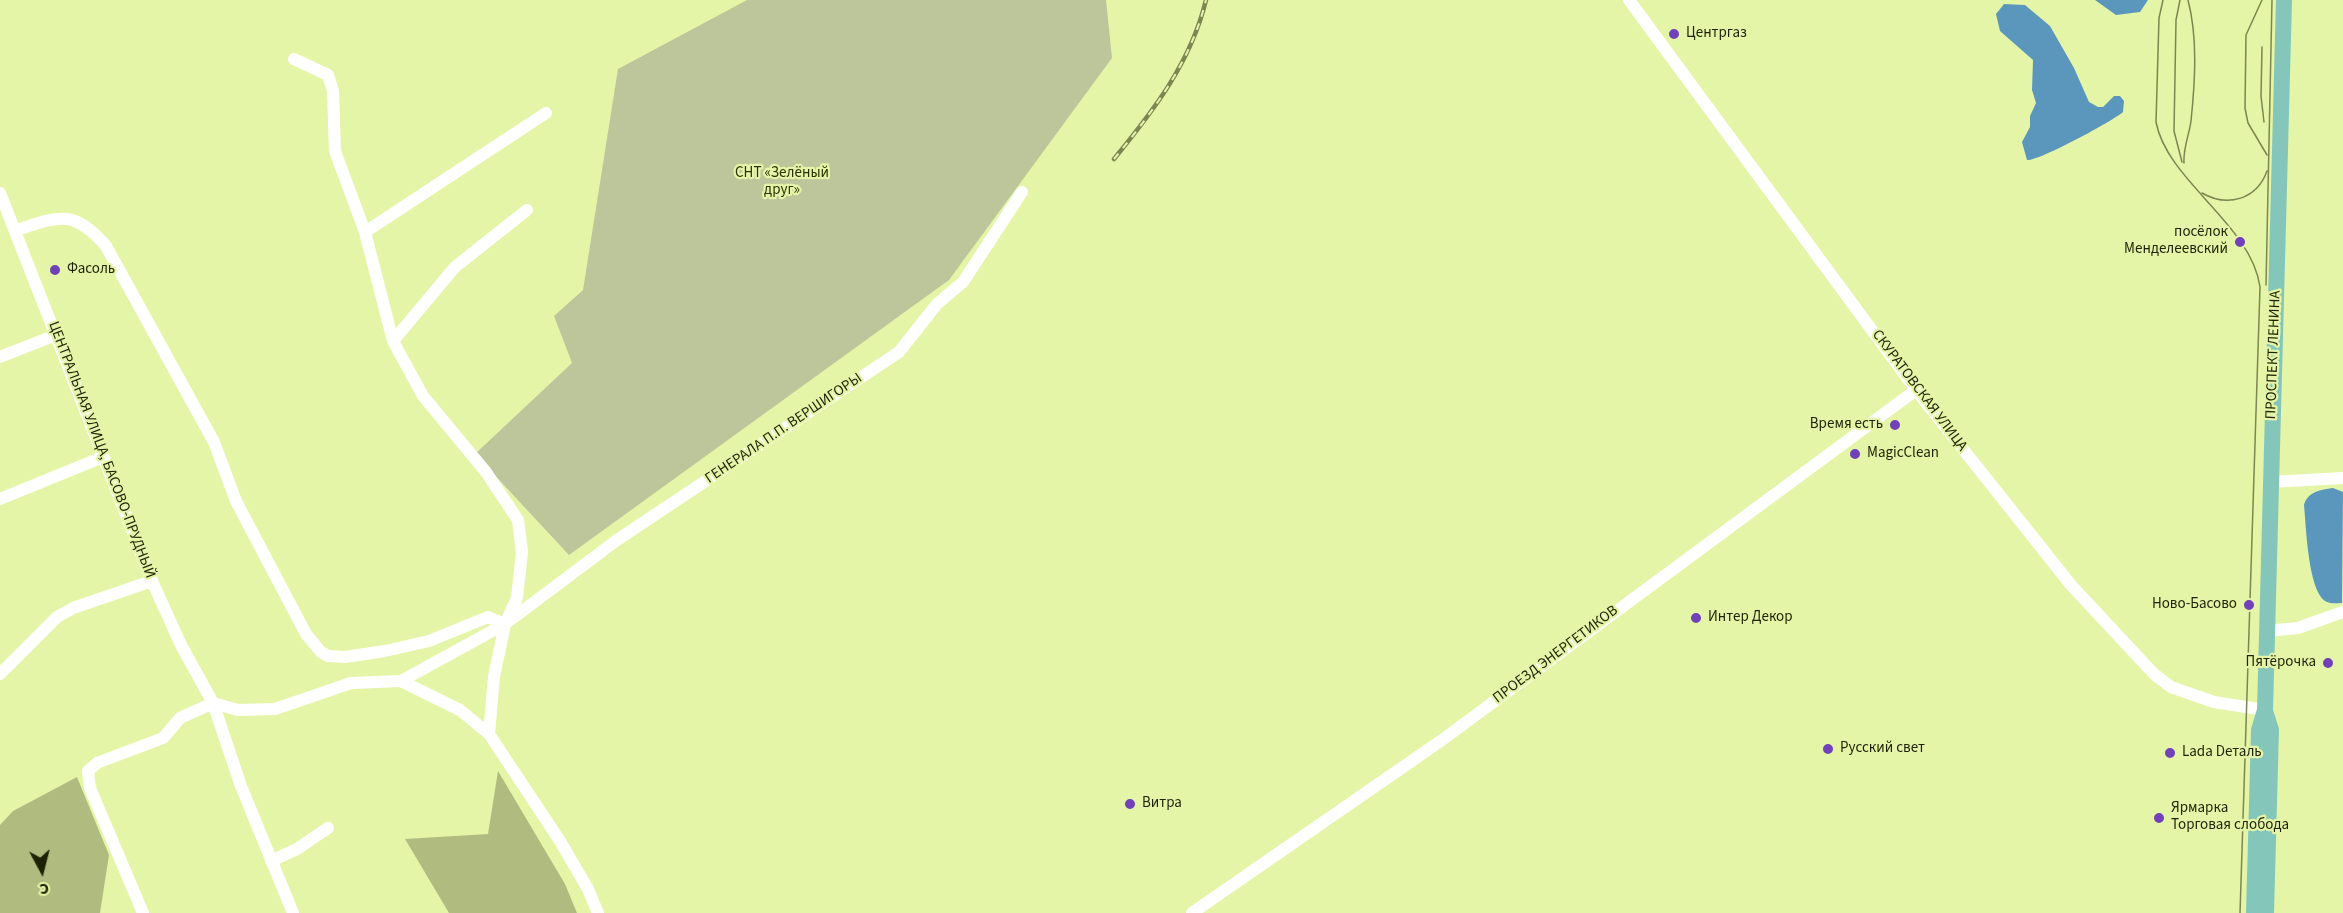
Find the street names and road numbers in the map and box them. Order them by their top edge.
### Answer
street label: ПРОСПЕКТ ЛЕНИНА [2263,290,2285,420]
street label: ЦЕНТРАЛЬНАЯ УЛИЦА, БАСОВО-ПРУДНЫЙ [44,319,158,581]
street label: СКУРАТОВСКАЯ УЛИЦА [1867,327,1971,455]
street label: ГЕНЕРАЛА П.П. ВЕРШИГОРЫ [702,370,866,488]
street label: ПРОЕЗД ЭНЕРГЕТИКОВ [1490,602,1622,708]

